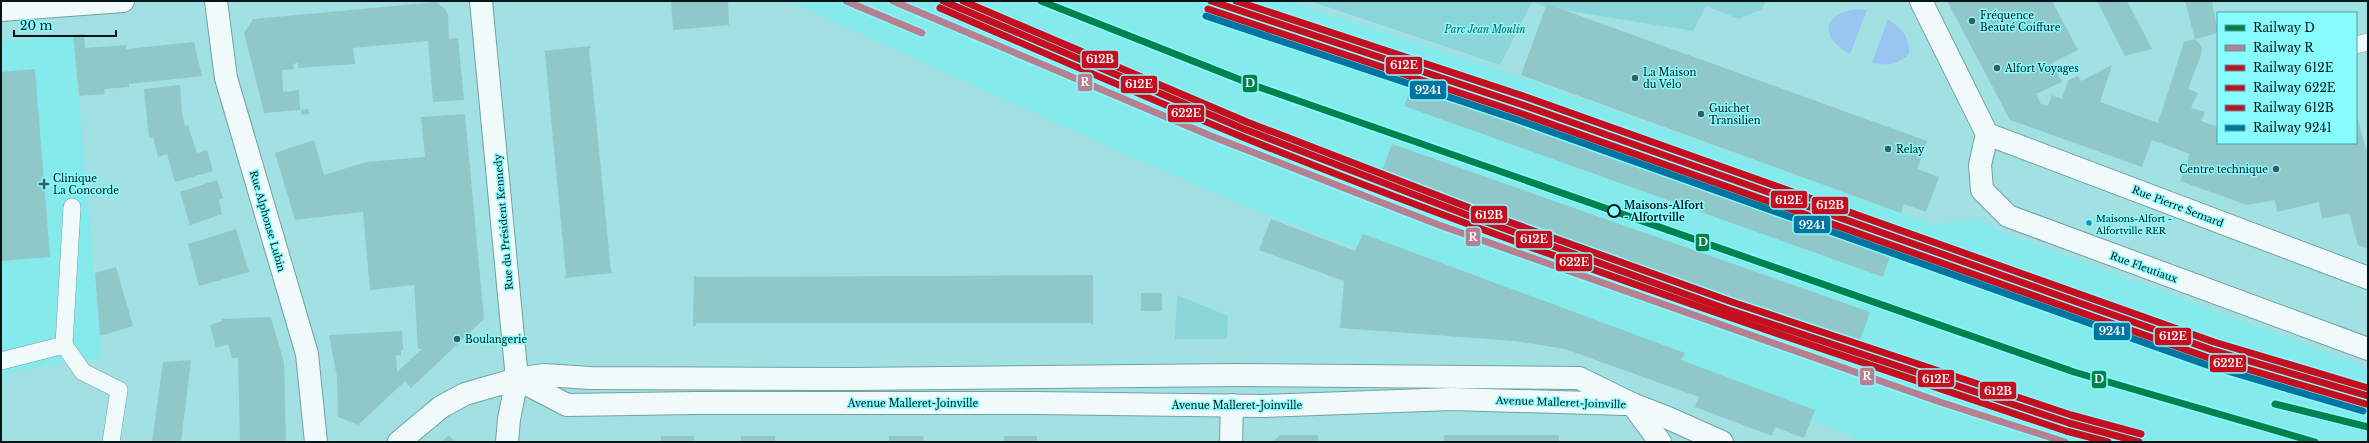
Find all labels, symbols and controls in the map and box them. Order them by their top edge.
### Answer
place label: Fréquence Beauté Coiffure [1980,9,2061,34]
scale bar [14,12,116,38]
legend [2217,12,2357,144]
marker: Fréquence Beauté Coiffure [1967,16,1977,26]
text: 20 m [20,18,52,33]
text: Railway D [2253,20,2315,35]
park label: Parc Jean Moulin [1443,23,1526,36]
text: Railway R [2253,40,2314,55]
line badge: 612B [1081,50,1119,69]
text: 612B [1086,52,1114,66]
line badge: 612E [1385,56,1423,75]
text: 612E [1390,58,1418,72]
text: Railway 612E [2253,60,2334,75]
place label: Alfort Voyages [2004,62,2079,75]
marker: Alfort Voyages [1992,63,2002,73]
place label: La Maison du Vélo [1643,66,1697,91]
line badge: R [1077,73,1093,92]
marker: La Maison du Vélo [1630,73,1640,83]
line badge: D [1242,74,1258,93]
text: R [1081,75,1091,89]
line badge: 612E [1120,75,1158,94]
text: D [1245,76,1255,90]
text: 612E [1125,77,1153,91]
line badge: 9241 [1409,80,1447,100]
text: Railway 622E [2253,80,2336,95]
text: 9241 [1415,83,1442,97]
text: Railway 612B [2253,100,2334,115]
place label: Guichet Transilien [1709,102,1761,127]
line badge: 622E [1167,104,1205,123]
text: 622E [1171,106,1202,120]
marker: Guichet Transilien [1696,109,1706,119]
text: Railway 9241 [2253,120,2332,135]
place label: Relay [1896,143,1925,156]
marker: Relay [1883,144,1893,154]
street label: Rue du Président Kennedy [491,153,516,291]
place label: Centre technique [2179,163,2268,176]
marker: Centre technique [2271,164,2281,174]
street label: Rue Alphonse Lubin [247,169,288,273]
place label: Clinique La Concorde [53,172,119,197]
marker: Clinique La Concorde [38,178,50,190]
street label: Rue Pierre Semard [2130,183,2226,230]
line badge: 612E [1770,190,1808,209]
text: 612E [1775,193,1803,207]
line badge: 612B [1811,196,1849,215]
text: 612B [1816,198,1844,212]
place label: Maisons-Alfort - Alfortville [1624,199,1704,224]
marker: Maisons-Alfort - Alfortville [1607,204,1621,218]
line badge: 612B [1470,205,1508,224]
text: 612B [1475,208,1503,222]
place label: Maisons-Alfort - Alfortville RER [2095,213,2172,236]
line badge: 9241 [1793,215,1831,234]
text: 9241 [1799,218,1826,232]
marker: Maisons-Alfort - Alfortville RER [2084,218,2094,228]
line badge: R [1465,227,1481,247]
text: R [1469,230,1479,244]
line badge: 612E [1515,230,1553,249]
text: 612E [1520,232,1548,246]
line badge: D [1695,233,1710,252]
text: D [1698,235,1708,249]
street label: Rue Fleutiaux [2108,249,2179,286]
line badge: 622E [1555,253,1593,272]
text: 622E [1559,255,1590,269]
line badge: 9241 [2093,322,2131,341]
text: 9241 [2099,324,2126,338]
line badge: 612E [2154,327,2192,346]
text: 612E [2159,329,2187,343]
place label: Boulangerie [465,333,527,346]
marker: Boulangerie [452,334,462,344]
line badge: 622E [2209,354,2247,373]
text: 622E [2213,356,2244,370]
line badge: R [1859,367,1875,386]
text: R [1863,369,1873,383]
line badge: 612E [1917,369,1955,388]
line badge: D [2091,370,2107,389]
text: 612E [1922,372,1950,386]
text: D [2094,372,2104,386]
line badge: 612B [1979,381,2017,400]
text: 612B [1984,384,2012,398]
street label: Avenue Malleret-Joinville [1495,394,1627,411]
street label: Avenue Malleret-Joinville [847,397,979,410]
street label: Avenue Malleret-Joinville [1171,399,1303,412]

